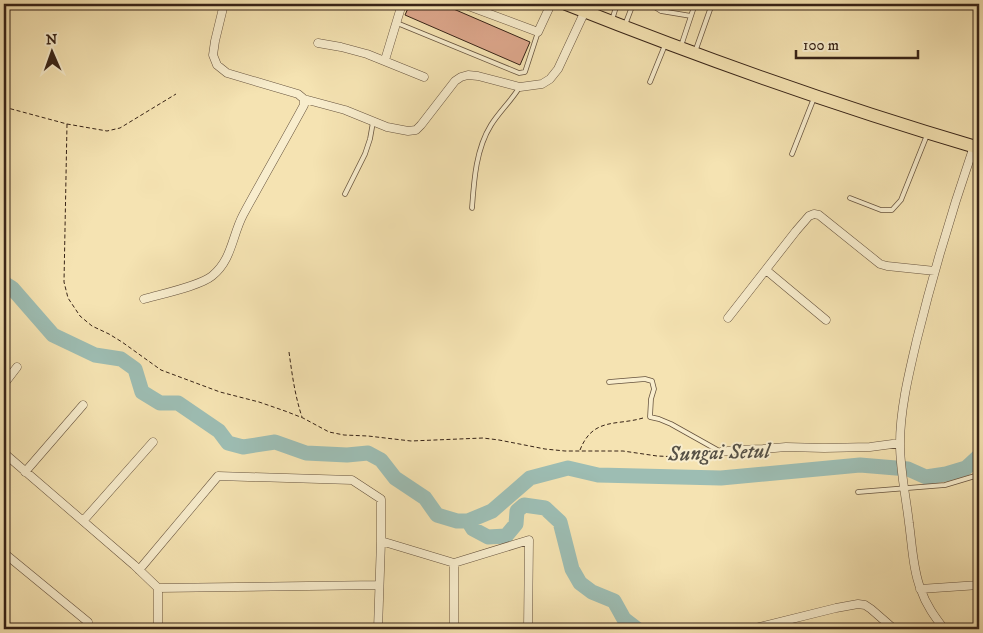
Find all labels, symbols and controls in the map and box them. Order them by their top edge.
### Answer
north arrow [28,28,78,78]
scale bar [796,28,918,60]
text: N [46,31,58,49]
text: 100 m [803,36,839,55]
water label: Sungai Setul [667,438,773,468]

